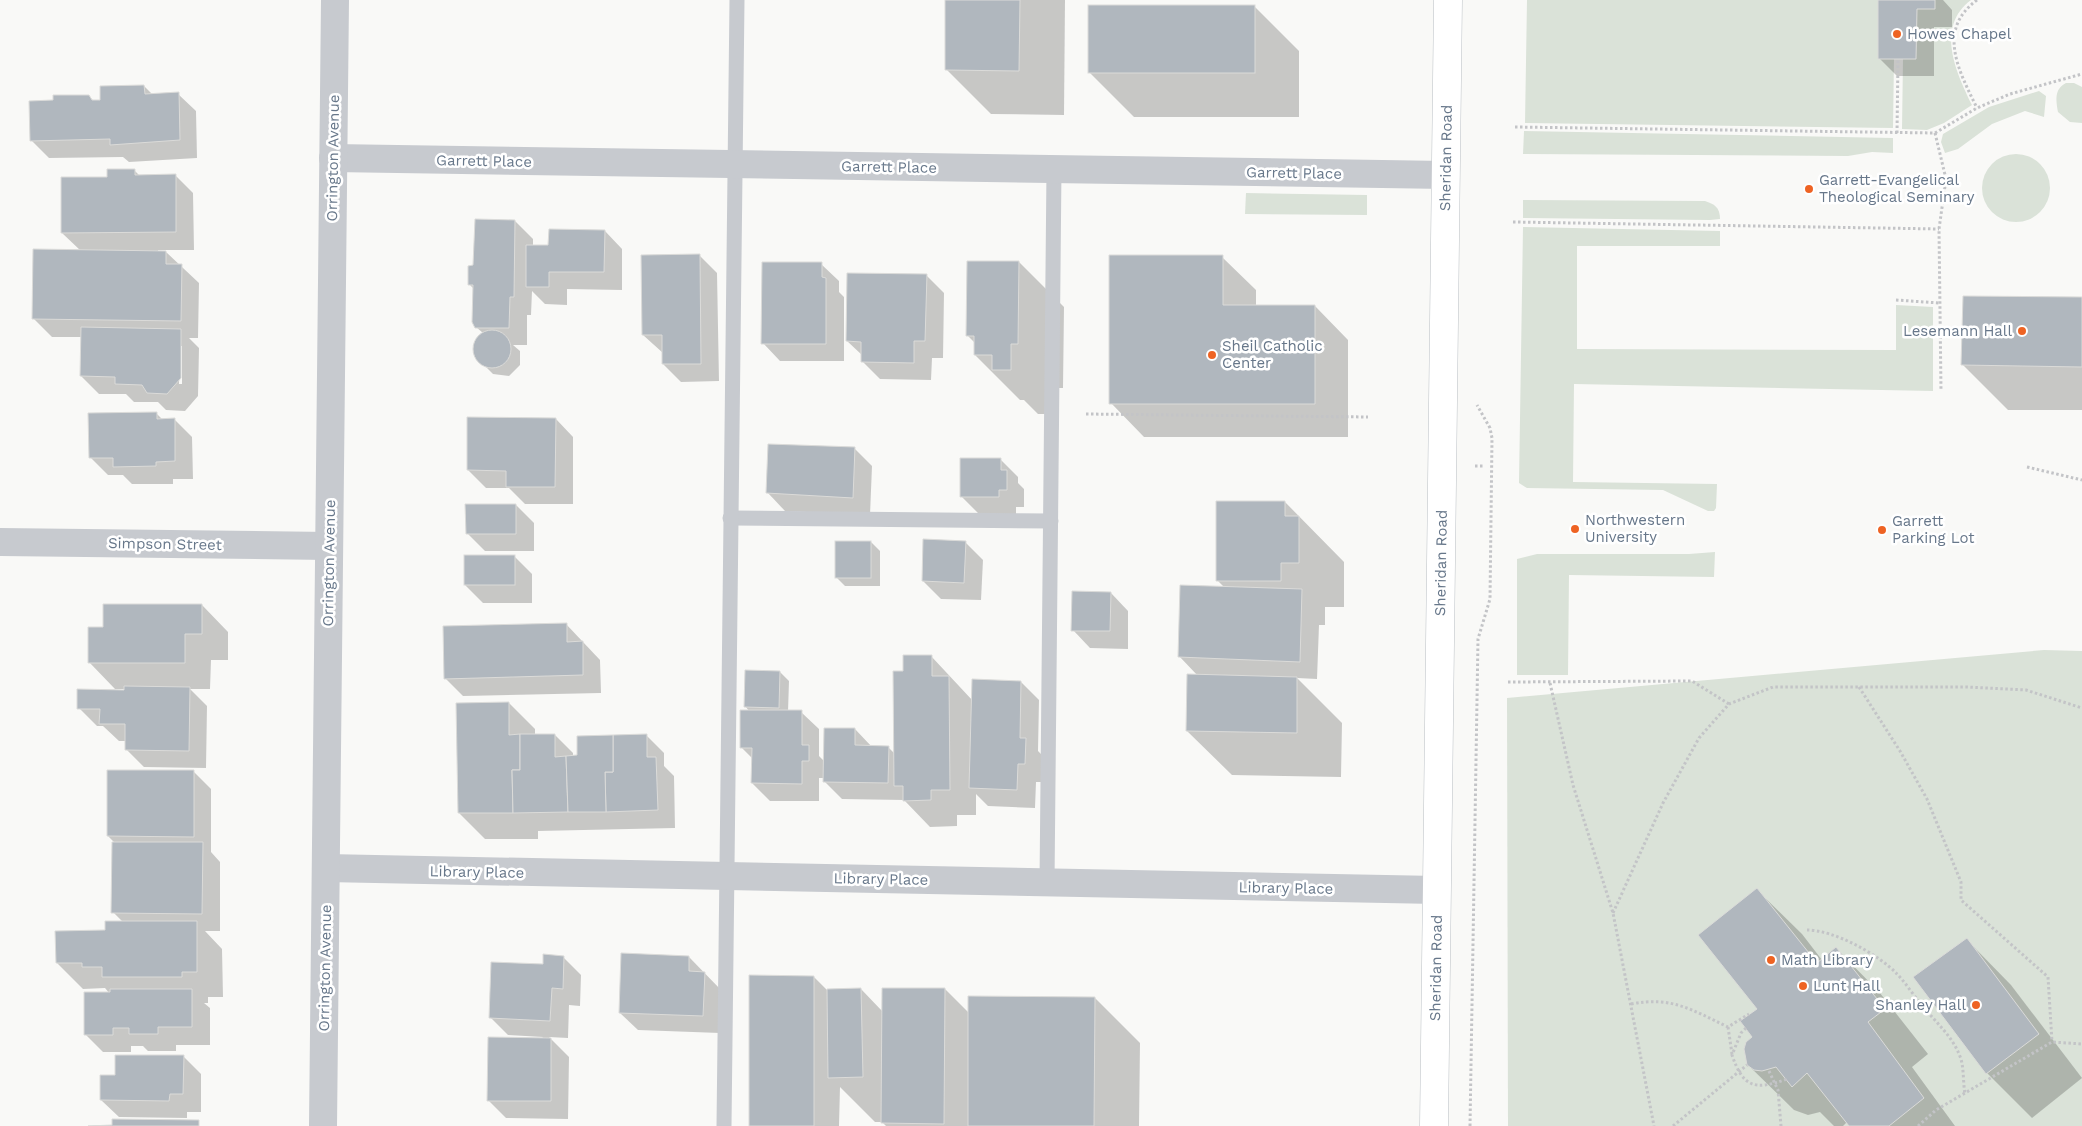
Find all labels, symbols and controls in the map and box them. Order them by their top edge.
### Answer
place label: Howes Chapel [1907,25,2012,43]
marker: Howes Chapel [1891,28,1903,40]
street label: Orrington Avenue [323,94,343,222]
street label: Sheridan Road [1436,105,1456,211]
street label: Garrett Place [436,151,532,171]
street label: Garrett Place [841,157,937,177]
street label: Garrett Place [1246,163,1342,183]
place label: Garrett-Evangelical Theological Seminary [1819,171,1975,206]
marker: Garrett-Evangelical Theological Seminary [1803,183,1815,195]
place label: Lesemann Hall [1903,322,2012,340]
marker: Lesemann Hall [2016,325,2028,337]
place label: Sheil Catholic Center [1222,337,1323,372]
marker: Sheil Catholic Center [1206,349,1218,361]
street label: Orrington Avenue [319,499,339,627]
street label: Sheridan Road [1431,510,1451,616]
place label: Northwestern University [1585,511,1685,546]
place label: Garrett Parking Lot [1892,512,1975,547]
marker: Northwestern University [1569,523,1581,535]
marker: Garrett Parking Lot [1876,524,1888,536]
street label: Simpson Street [108,534,223,554]
street label: Library Place [430,862,524,882]
street label: Library Place [834,869,928,889]
street label: Library Place [1239,878,1333,898]
street label: Orrington Avenue [315,904,335,1032]
street label: Sheridan Road [1426,915,1446,1021]
place label: Math Library [1781,951,1873,969]
marker: Math Library [1765,954,1777,966]
place label: Lunt Hall [1813,977,1881,995]
marker: Lunt Hall [1797,980,1809,992]
place label: Shanley Hall [1875,996,1966,1014]
marker: Shanley Hall [1970,999,1982,1011]

